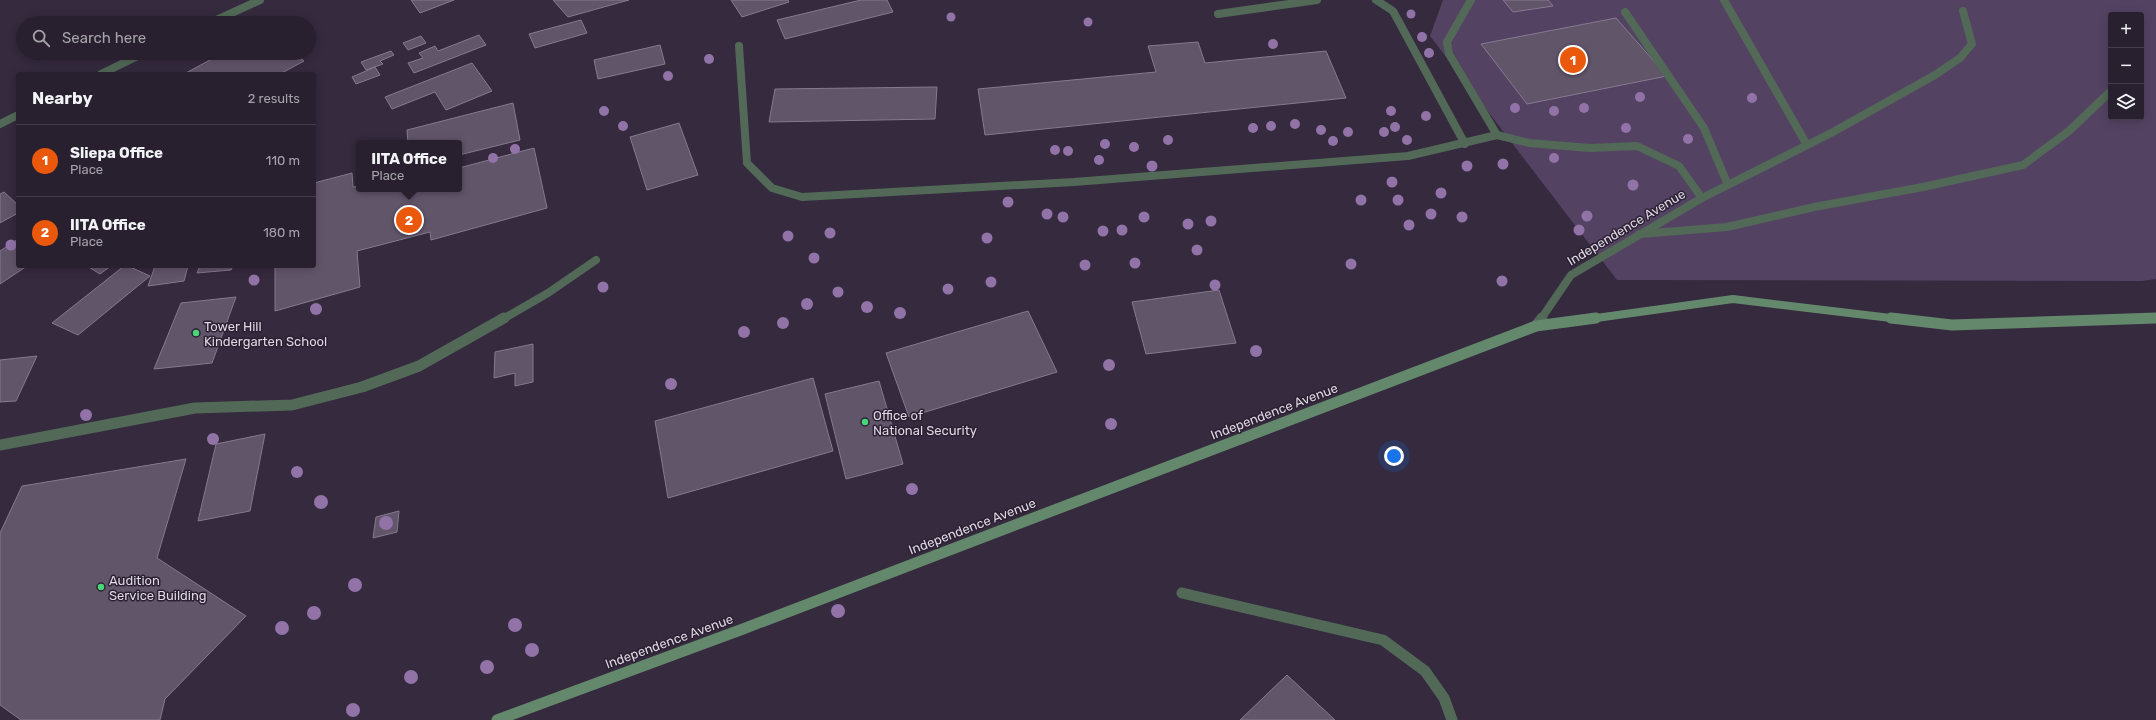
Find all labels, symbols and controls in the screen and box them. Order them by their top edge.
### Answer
map controls [2108,12,2144,120]
button: + [2108,12,2144,48]
search box [16,16,316,60]
icon: search [30,27,52,49]
text: Search here [62,29,146,47]
pin: 1 [1560,45,1586,75]
button: − [2108,48,2144,84]
button: layers [2108,84,2144,120]
text: Nearby [32,88,93,108]
text: 2 results [248,91,300,106]
popup [356,140,462,192]
text: Sliepa Office [70,144,163,162]
text: IITA Office [371,150,447,168]
text: 1 [42,153,48,168]
text: 110 m [266,153,300,168]
text: Place [70,162,103,177]
text: Place [371,168,404,183]
street label: Independence Avenue [1565,186,1688,269]
pin: 2 [396,205,422,235]
text: IITA Office [70,216,146,234]
text: 2 [41,225,49,240]
text: 180 m [263,225,300,240]
text: Place [70,234,103,249]
place label: Tower Hill Kindergarten School [204,319,327,350]
marker: Tower Hill Kindergarten School [191,328,201,338]
street label: Independence Avenue [1208,380,1340,443]
place label: Office of National Security [873,408,977,438]
marker: Office of National Security [860,417,870,427]
your location [1384,446,1404,466]
street label: Independence Avenue [906,495,1038,558]
place label: Audition Service Building [109,573,207,604]
marker: Audition Service Building [96,582,106,592]
street label: Independence Avenue [603,611,735,672]

